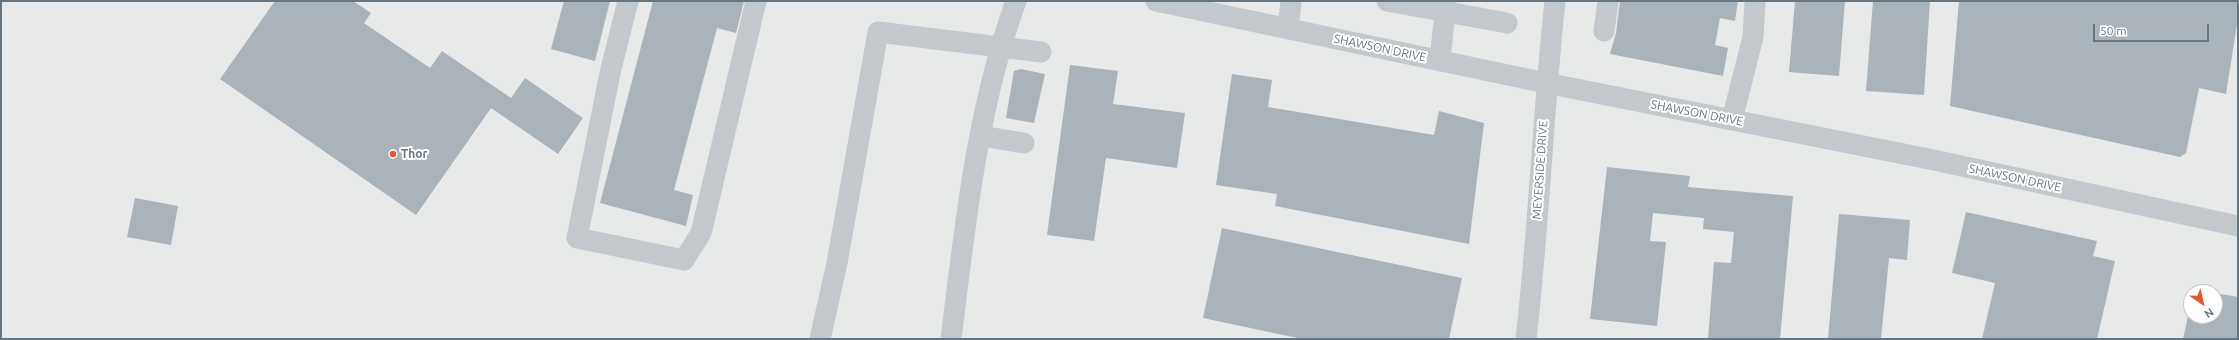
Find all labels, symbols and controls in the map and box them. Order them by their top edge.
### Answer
scale bar [2095,16,2211,42]
text: 50 m [2100,24,2127,37]
street label: SHAWSON DRIVE [1333,31,1427,65]
street label: SHAWSON DRIVE [1650,97,1744,129]
street label: MEYERSIDE DRIVE [1529,120,1551,220]
place label: Thor [401,147,427,161]
marker: Thor [388,149,398,159]
street label: SHAWSON DRIVE [1968,161,2062,195]
north arrow [2183,284,2223,324]
text: N [2202,306,2216,320]

